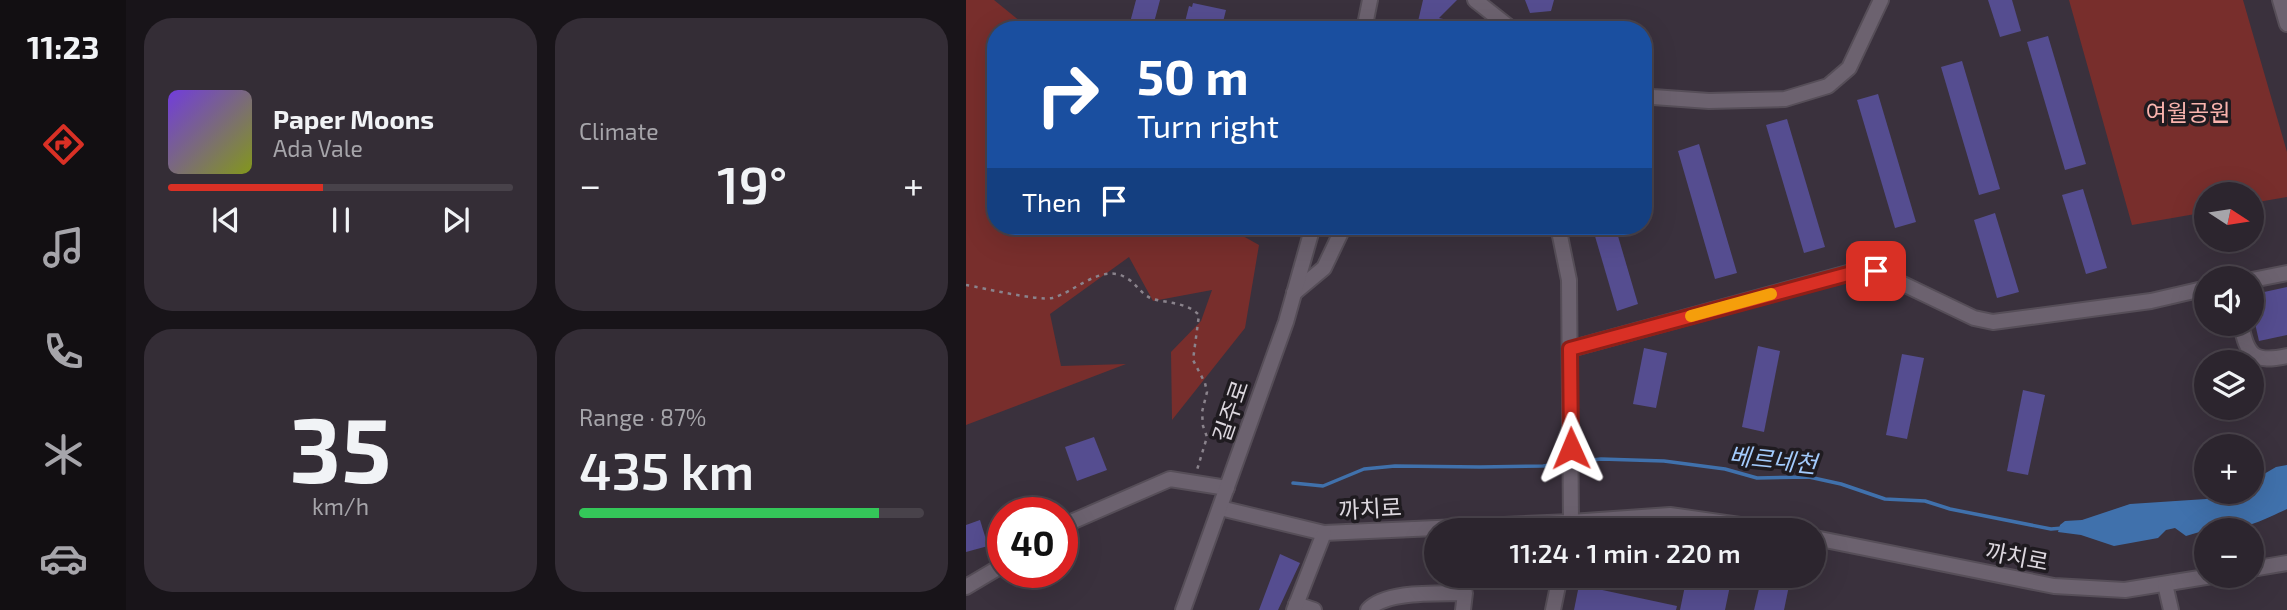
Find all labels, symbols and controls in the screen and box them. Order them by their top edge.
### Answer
text: 11:23 [27,27,99,65]
text: 50 m [1137,46,1249,105]
icon: right [1022,49,1113,140]
park label: 여월공원 [2146,98,2230,126]
text: Paper Moons [273,103,434,134]
text: Turn right [1137,106,1279,144]
text: Climate [579,117,659,145]
icon: directions [39,120,88,169]
text: Ada Vale [273,134,363,162]
text: 19° [717,152,787,214]
text: − [579,161,601,207]
text: + [903,161,924,207]
icon: arrive [1095,182,1133,220]
north arrow [2194,182,2264,252]
map controls [2194,182,2264,588]
text: Then [1022,186,1081,217]
icon: previous [207,201,245,239]
icon: pause [322,201,360,239]
icon: next [437,201,475,239]
icon: music [39,223,88,272]
pin [1846,241,1906,301]
icon: arrive [1857,252,1895,290]
button: sound [2194,266,2264,336]
icon: phone [39,327,88,376]
button: layers [2194,350,2264,420]
street label: 길주로 [1206,376,1254,446]
text: 35 [290,392,391,501]
text: Range · 87% [579,403,706,431]
position arrow [1534,411,1608,485]
icon: climate [39,430,88,479]
button: + [2194,434,2264,504]
text: 435 km [579,438,754,500]
water label: 베르네천 [1728,440,1821,478]
text: km/h [312,492,369,520]
street label: 까치로 [1338,492,1402,524]
speed limit sign: 40 [987,497,1078,588]
button: − [2194,518,2264,588]
icon: car [39,534,88,583]
street label: 까치로 [1983,536,2051,576]
text: 11:24 · 1 min · 220 m [1509,537,1741,568]

